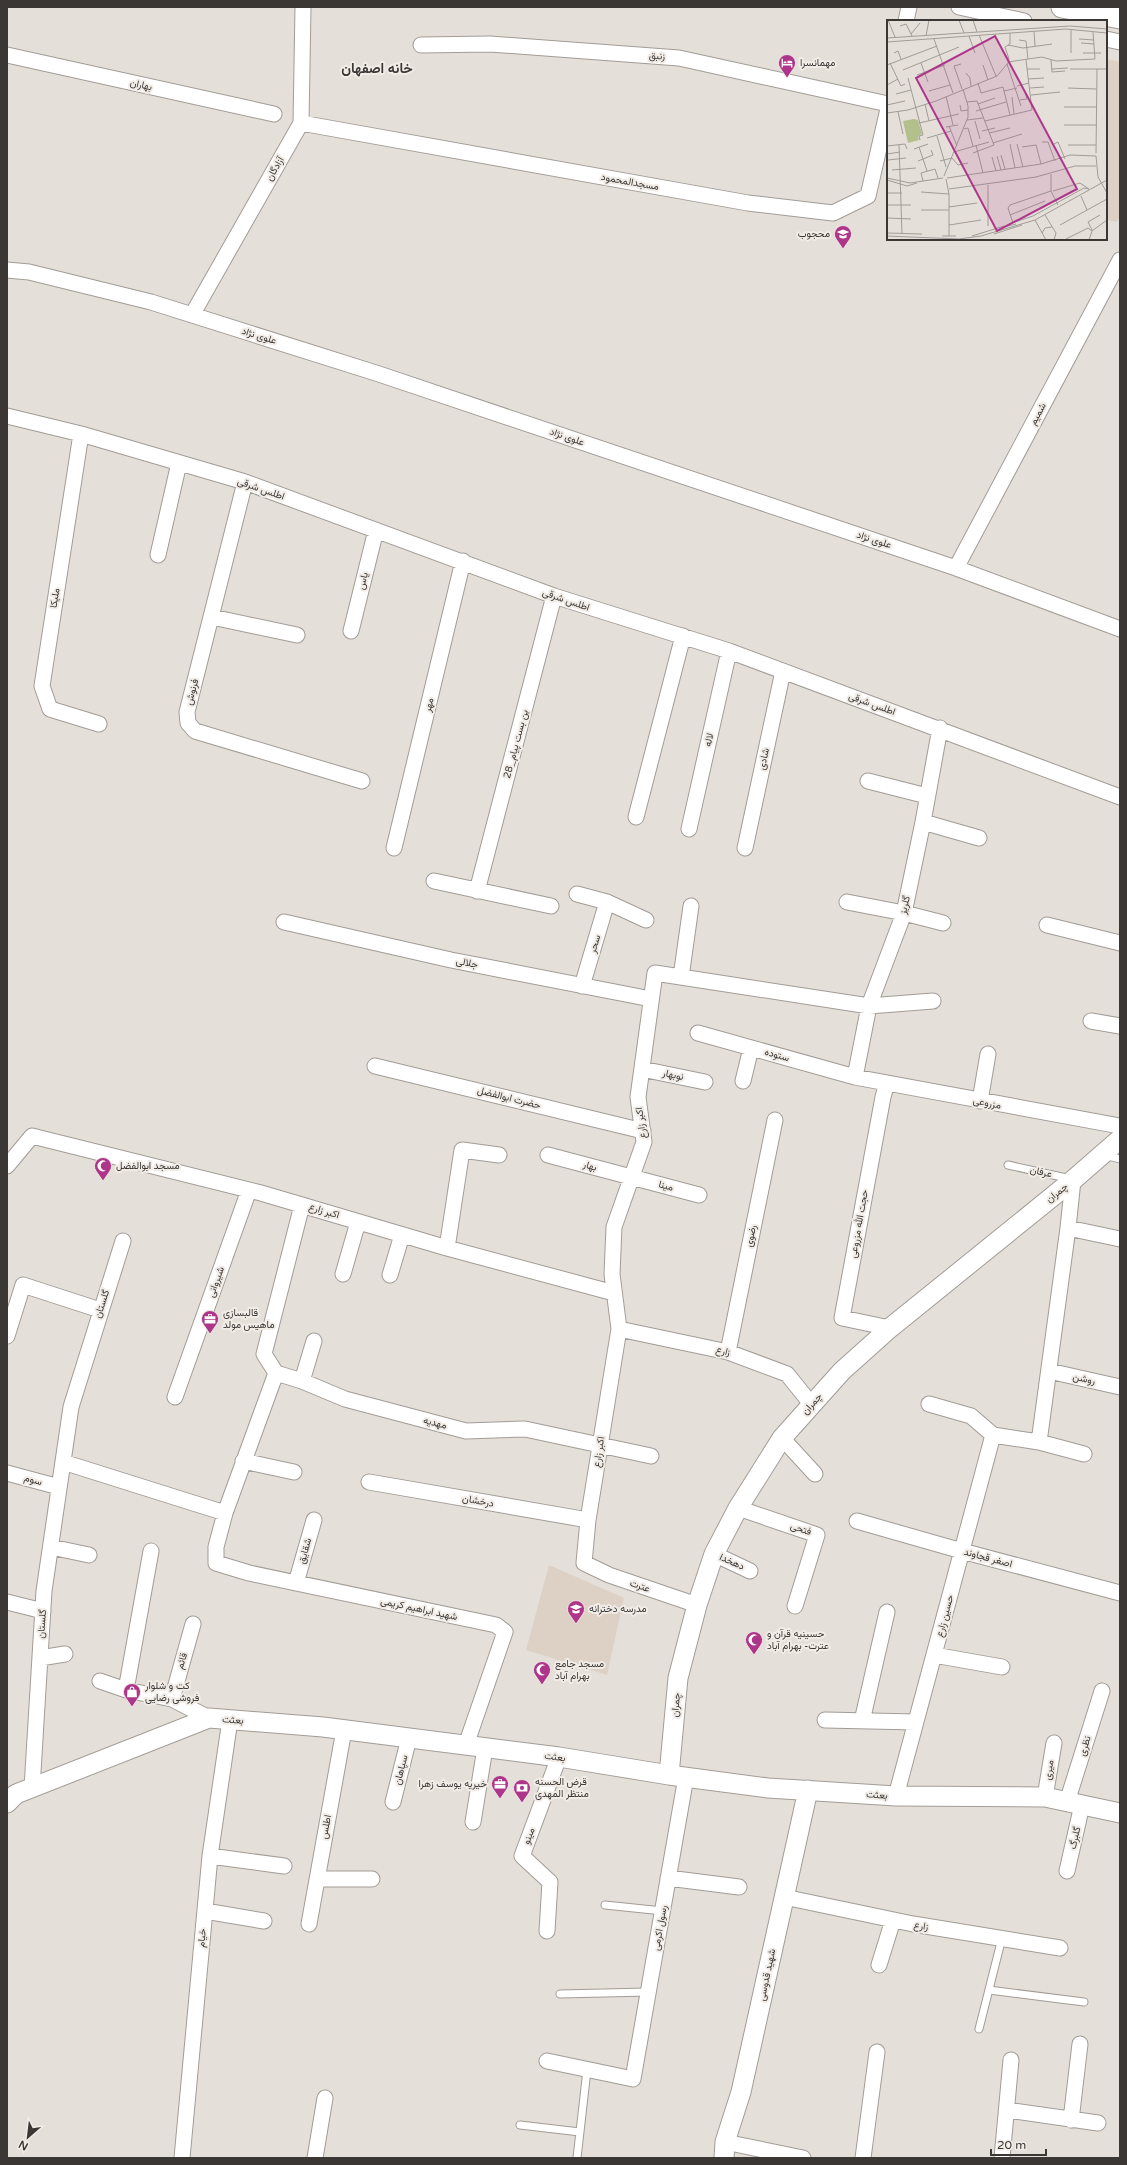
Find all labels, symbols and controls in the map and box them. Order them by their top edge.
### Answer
inset map [887,20,1107,240]
street label: زنبق [649,49,665,63]
hotel icon: مهمانسرا [777,53,797,78]
place label: مهمانسرا [800,57,835,69]
district label: خانه اصفهان [341,60,413,77]
street label: بهاران [129,77,153,93]
street label: آزادگان [263,154,287,183]
street label: مسجدالمحمود [600,171,660,193]
school or university icon: محجوب [833,224,853,249]
place label: محجوب [798,228,830,240]
street label: علوی نژاد [240,325,278,347]
street label: شمیم [1027,401,1049,427]
street label: علوی نژاد [548,425,586,449]
street label: اطلس شرقی [236,475,286,503]
street label: علوی نژاد [855,529,893,551]
street label: یاس [355,571,371,591]
street label: اطلس شرقی [541,586,591,614]
street label: ملیکا [48,587,62,609]
street label: فرنوش [183,677,201,707]
street label: اطلس شرقی [847,690,897,718]
street label: مهر [421,697,437,714]
street label: بن بست پیام_28 [501,708,532,780]
street label: لاله [702,732,716,748]
street label: شادی [756,747,772,771]
street label: گلریز [897,894,913,917]
street label: سحر [586,933,603,956]
street label: جلالی [455,955,479,971]
street label: ستوده [763,1046,791,1064]
street label: نوبهار [660,1067,685,1083]
street label: حضرت ابوالفضل [476,1084,542,1112]
street label: مزروعی [972,1094,1002,1112]
street label: اکبر زارع [633,1107,649,1139]
mosque icon: مسجد ابوالفضل [93,1156,113,1181]
street label: بهار [581,1158,598,1174]
place label: مسجد ابوالفضل [116,1160,180,1172]
street label: عرفان [1029,1164,1053,1180]
street label: مینا [657,1178,675,1194]
street label: چمران [1044,1180,1071,1206]
street label: حجت الله مزروعی [847,1189,871,1259]
street label: اکبر زارع [307,1201,341,1221]
street label: رضوی [743,1224,759,1248]
street label: شیروانی [205,1265,227,1299]
street label: گلستان [92,1288,112,1320]
place label: قالبسازی ماهیس مولد [223,1307,274,1331]
office icon: قالبسازی ماهیس مولد [200,1309,220,1334]
street label: زارع [714,1343,732,1359]
street label: روشن [1072,1371,1096,1387]
street label: چمران [799,1391,826,1418]
street label: مهدیه [422,1414,448,1432]
street label: اکبر زارع [591,1436,607,1468]
street label: سوم [23,1472,43,1488]
street label: درخشان [461,1492,495,1510]
street label: فتحی [789,1520,814,1538]
street label: شقایق [296,1537,314,1565]
street label: اصغر قجاوند [963,1546,1013,1570]
street label: دهخدا [718,1551,747,1573]
street label: عترت [628,1577,652,1595]
street label: حسین زارع [934,1593,957,1639]
street label: شهید ابراهیم کریمی [379,1595,459,1623]
school or university icon: مدرسه دخترانه [566,1599,586,1624]
place label: مدرسه دخترانه [589,1603,647,1615]
street label: گلستان [35,1608,49,1639]
place label: حسینیه قرآن و عترت- بهرام آباد [767,1628,829,1652]
mosque icon: حسینیه قرآن و عترت- بهرام آباد [744,1630,764,1655]
street label: قائم [174,1651,190,1671]
place label: مسجد جامع بهرام آباد [555,1658,604,1682]
mosque icon: مسجد جامع بهرام آباد [532,1660,552,1685]
place label: کت و شلوار فروشی رضایی [144,1680,200,1704]
shop icon: کت و شلوار فروشی رضایی [122,1682,142,1707]
street label: چمران [669,1692,684,1718]
street label: بعثت [222,1713,244,1727]
street label: نظری [1076,1734,1094,1758]
street label: بعثت [543,1750,567,1764]
street label: سپاهان [391,1754,412,1786]
street label: میری [1041,1759,1057,1781]
office icon: خیریه یوسف زهرا [490,1774,510,1799]
place label: قرض الحسنه منتظر المهدی [535,1776,589,1800]
place label: خیریه یوسف زهرا [419,1778,487,1790]
bank icon: قرض الحسنه منتظر المهدی [512,1778,532,1803]
street label: بعثت [866,1788,888,1802]
street label: اطلس [318,1814,334,1840]
street label: گلبرگ [1067,1825,1083,1850]
street label: مینو [520,1826,538,1846]
street label: رسول اکرمی [650,1904,670,1952]
street label: زارع [913,1919,929,1933]
street label: خیام [195,1928,209,1948]
street label: شهید قدوسی [756,1948,778,2002]
north arrow [8,2117,48,2157]
scale bar [991,2131,1046,2157]
text: N [17,2138,30,2153]
text: 20 m [997,2138,1026,2152]

